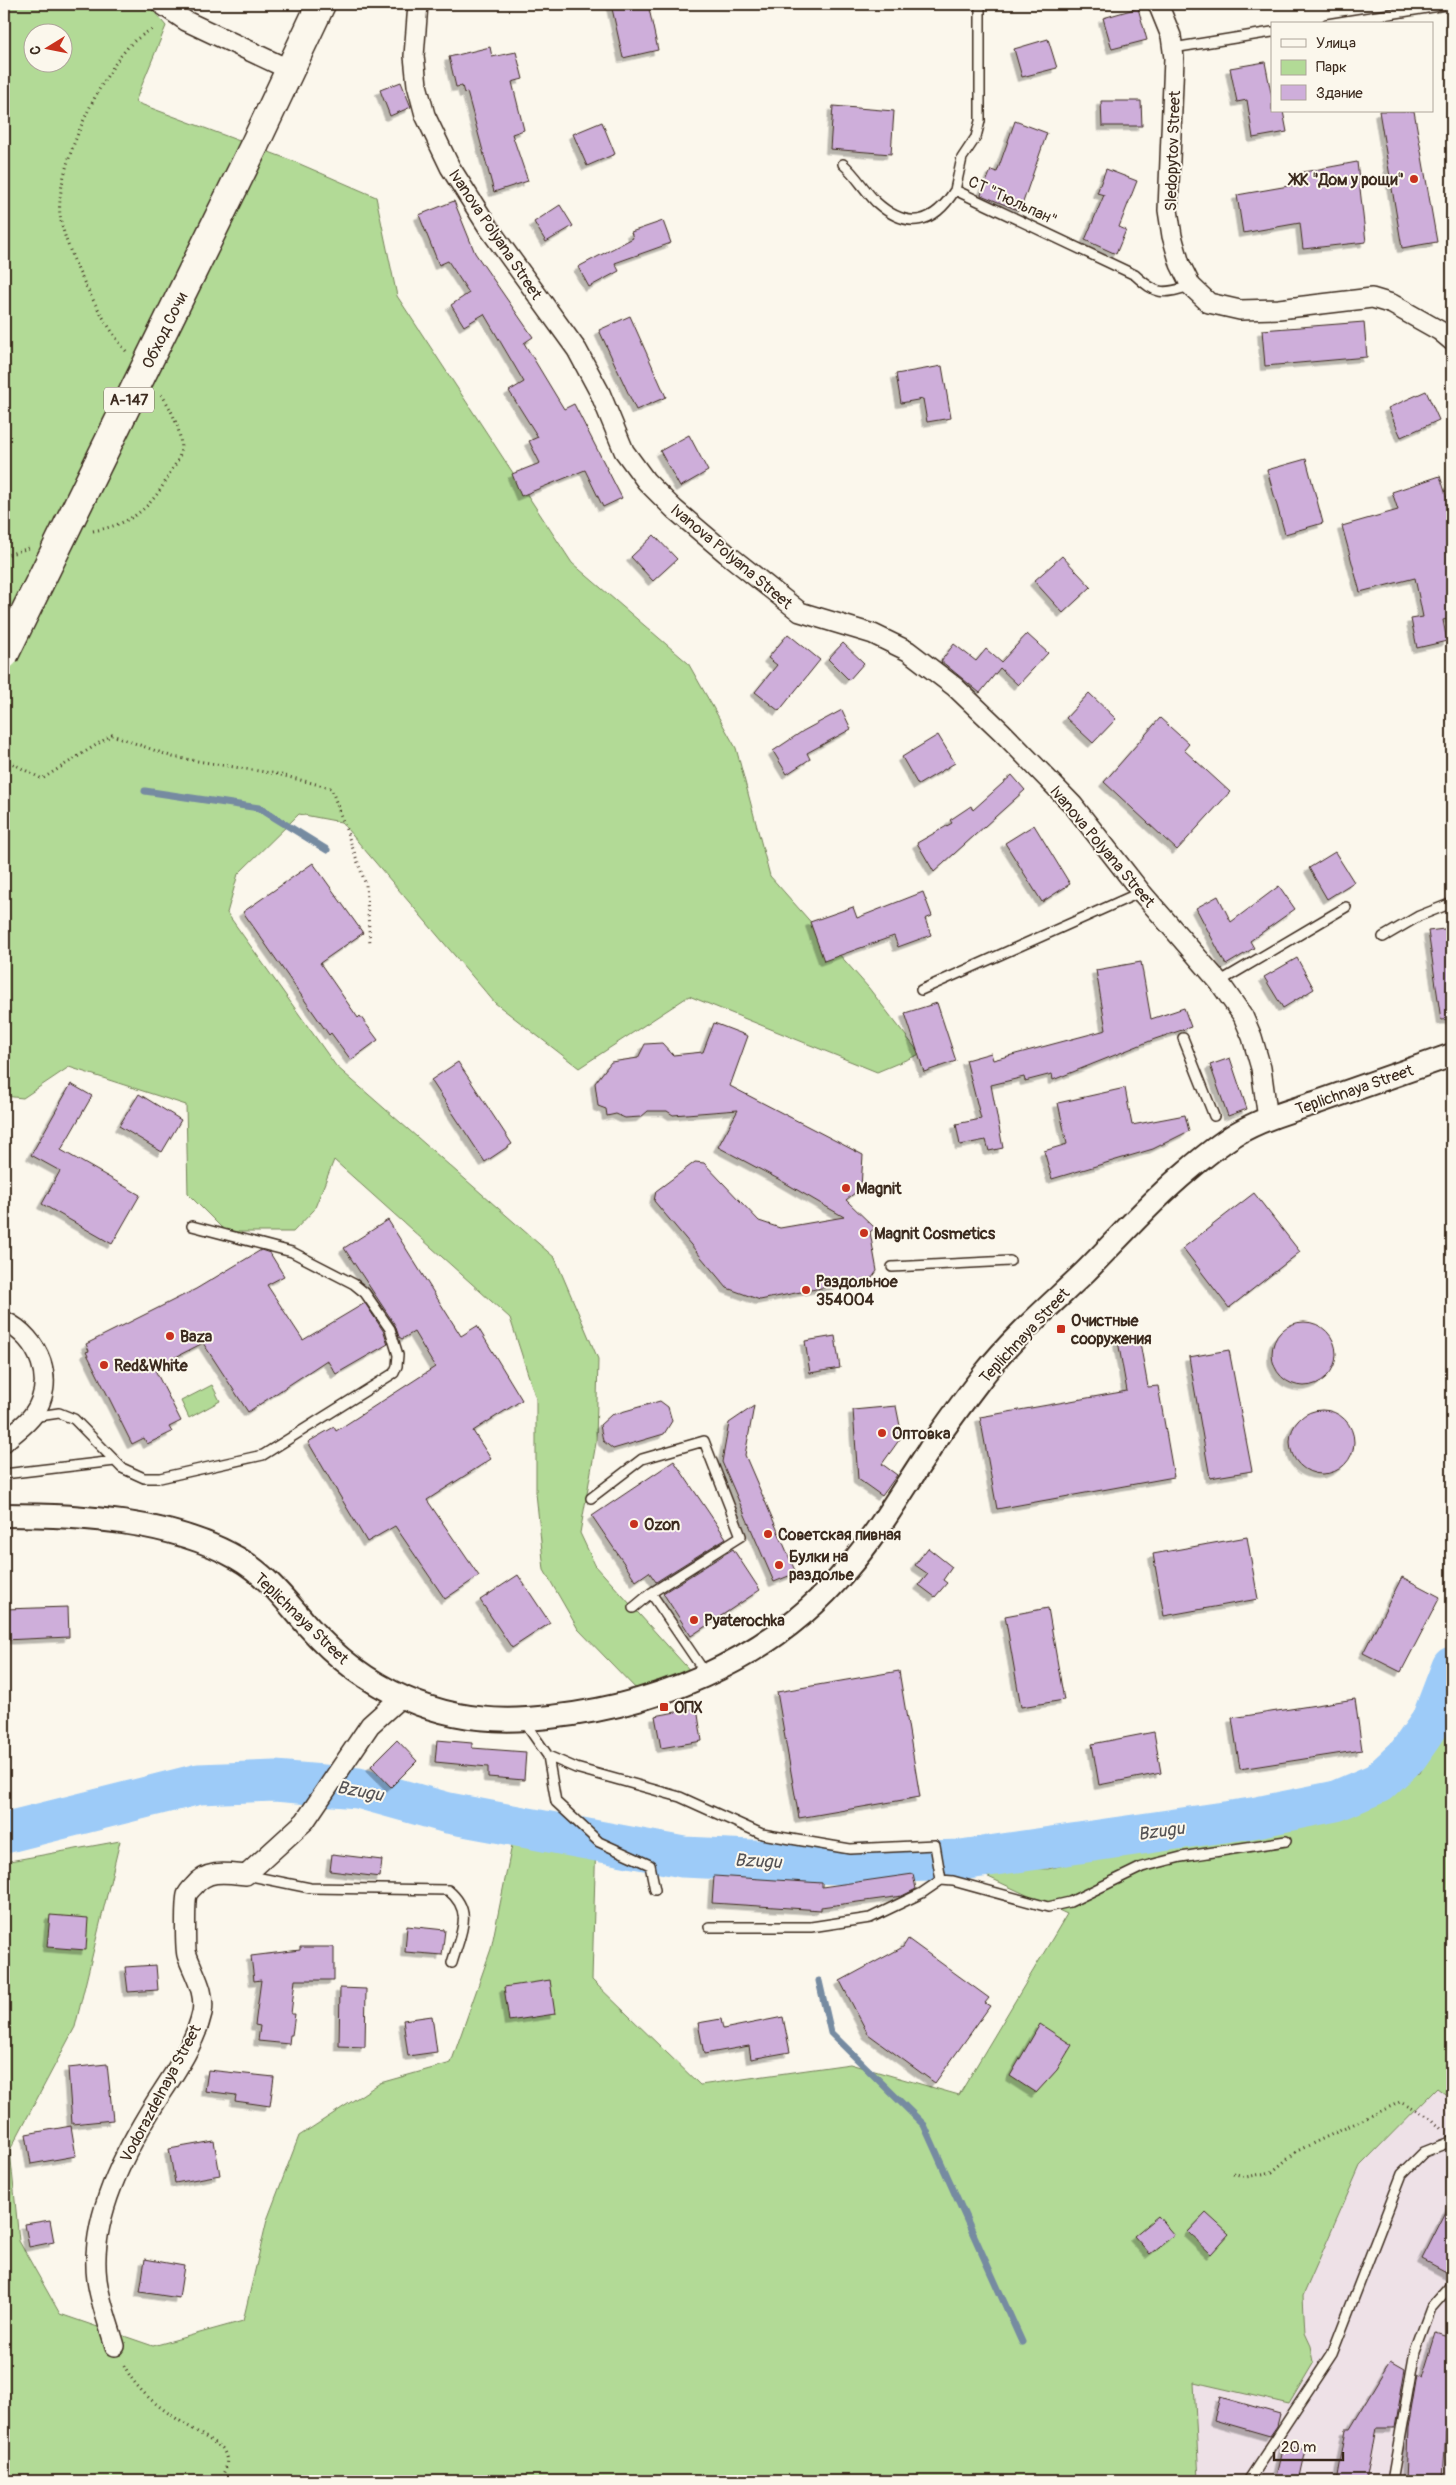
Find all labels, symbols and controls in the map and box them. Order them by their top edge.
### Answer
north arrow [22,22,72,72]
legend [1271,22,1434,112]
text: Улица [1316,34,1356,53]
text: С [27,44,45,56]
text: Парк [1316,58,1347,77]
text: Здание [1316,84,1363,103]
street label: Sledopytov Street [1161,90,1185,212]
street label: Ivanova Polyana Street [444,165,547,304]
place label: ЖК "Дом у рощи" [1287,170,1404,190]
street label: СТ "Тюльпан" [965,172,1060,230]
marker: ЖК "Дом у рощи" [1408,173,1420,185]
street label: Обход Сочи [138,289,192,372]
road number: А-147 [104,388,154,412]
street label: Ivanova Polyana Street [666,500,797,614]
street label: Ivanova Polyana Street [1045,782,1159,912]
street label: Teplichnaya Street [1293,1060,1416,1119]
place label: Magnit [856,1179,902,1199]
marker: Magnit [840,1182,852,1194]
place label: Magnit Cosmetics [874,1224,996,1244]
marker: Magnit Cosmetics [858,1227,870,1239]
place label: Раздольное 354004 [816,1272,899,1310]
street label: Teplichnaya Street [975,1283,1074,1388]
marker: Раздольное 354004 [800,1284,812,1296]
place label: Очистные сооружения [1070,1311,1152,1349]
marker: Очистные сооружения [1055,1323,1067,1335]
place label: Baza [180,1327,213,1347]
marker: Baza [164,1330,176,1342]
place label: Red&White [114,1356,189,1376]
marker: Red&White [98,1359,110,1371]
place label: Оптовка [892,1424,951,1444]
marker: Оптовка [876,1427,888,1439]
place label: Ozon [644,1515,680,1535]
marker: Ozon [628,1518,640,1530]
place label: Советская пивная [778,1525,902,1545]
marker: Советская пивная [762,1528,774,1540]
place label: Булки на раздолье [789,1547,855,1585]
marker: Булки на раздолье [773,1559,785,1571]
street label: Teplichnaya Street [250,1569,353,1669]
place label: Pyaterochka [704,1611,785,1631]
marker: Pyaterochka [688,1614,700,1626]
place label: ОПХ [674,1698,703,1718]
marker: ОПХ [658,1701,670,1713]
water label: Bzugu [335,1776,386,1807]
water label: Bzugu [1136,1817,1187,1846]
water label: Bzugu [734,1849,783,1874]
street label: Vodorazdelnaya Street [116,2021,206,2166]
scale bar [1274,2430,1342,2462]
text: 20 m [1281,2438,1316,2457]

